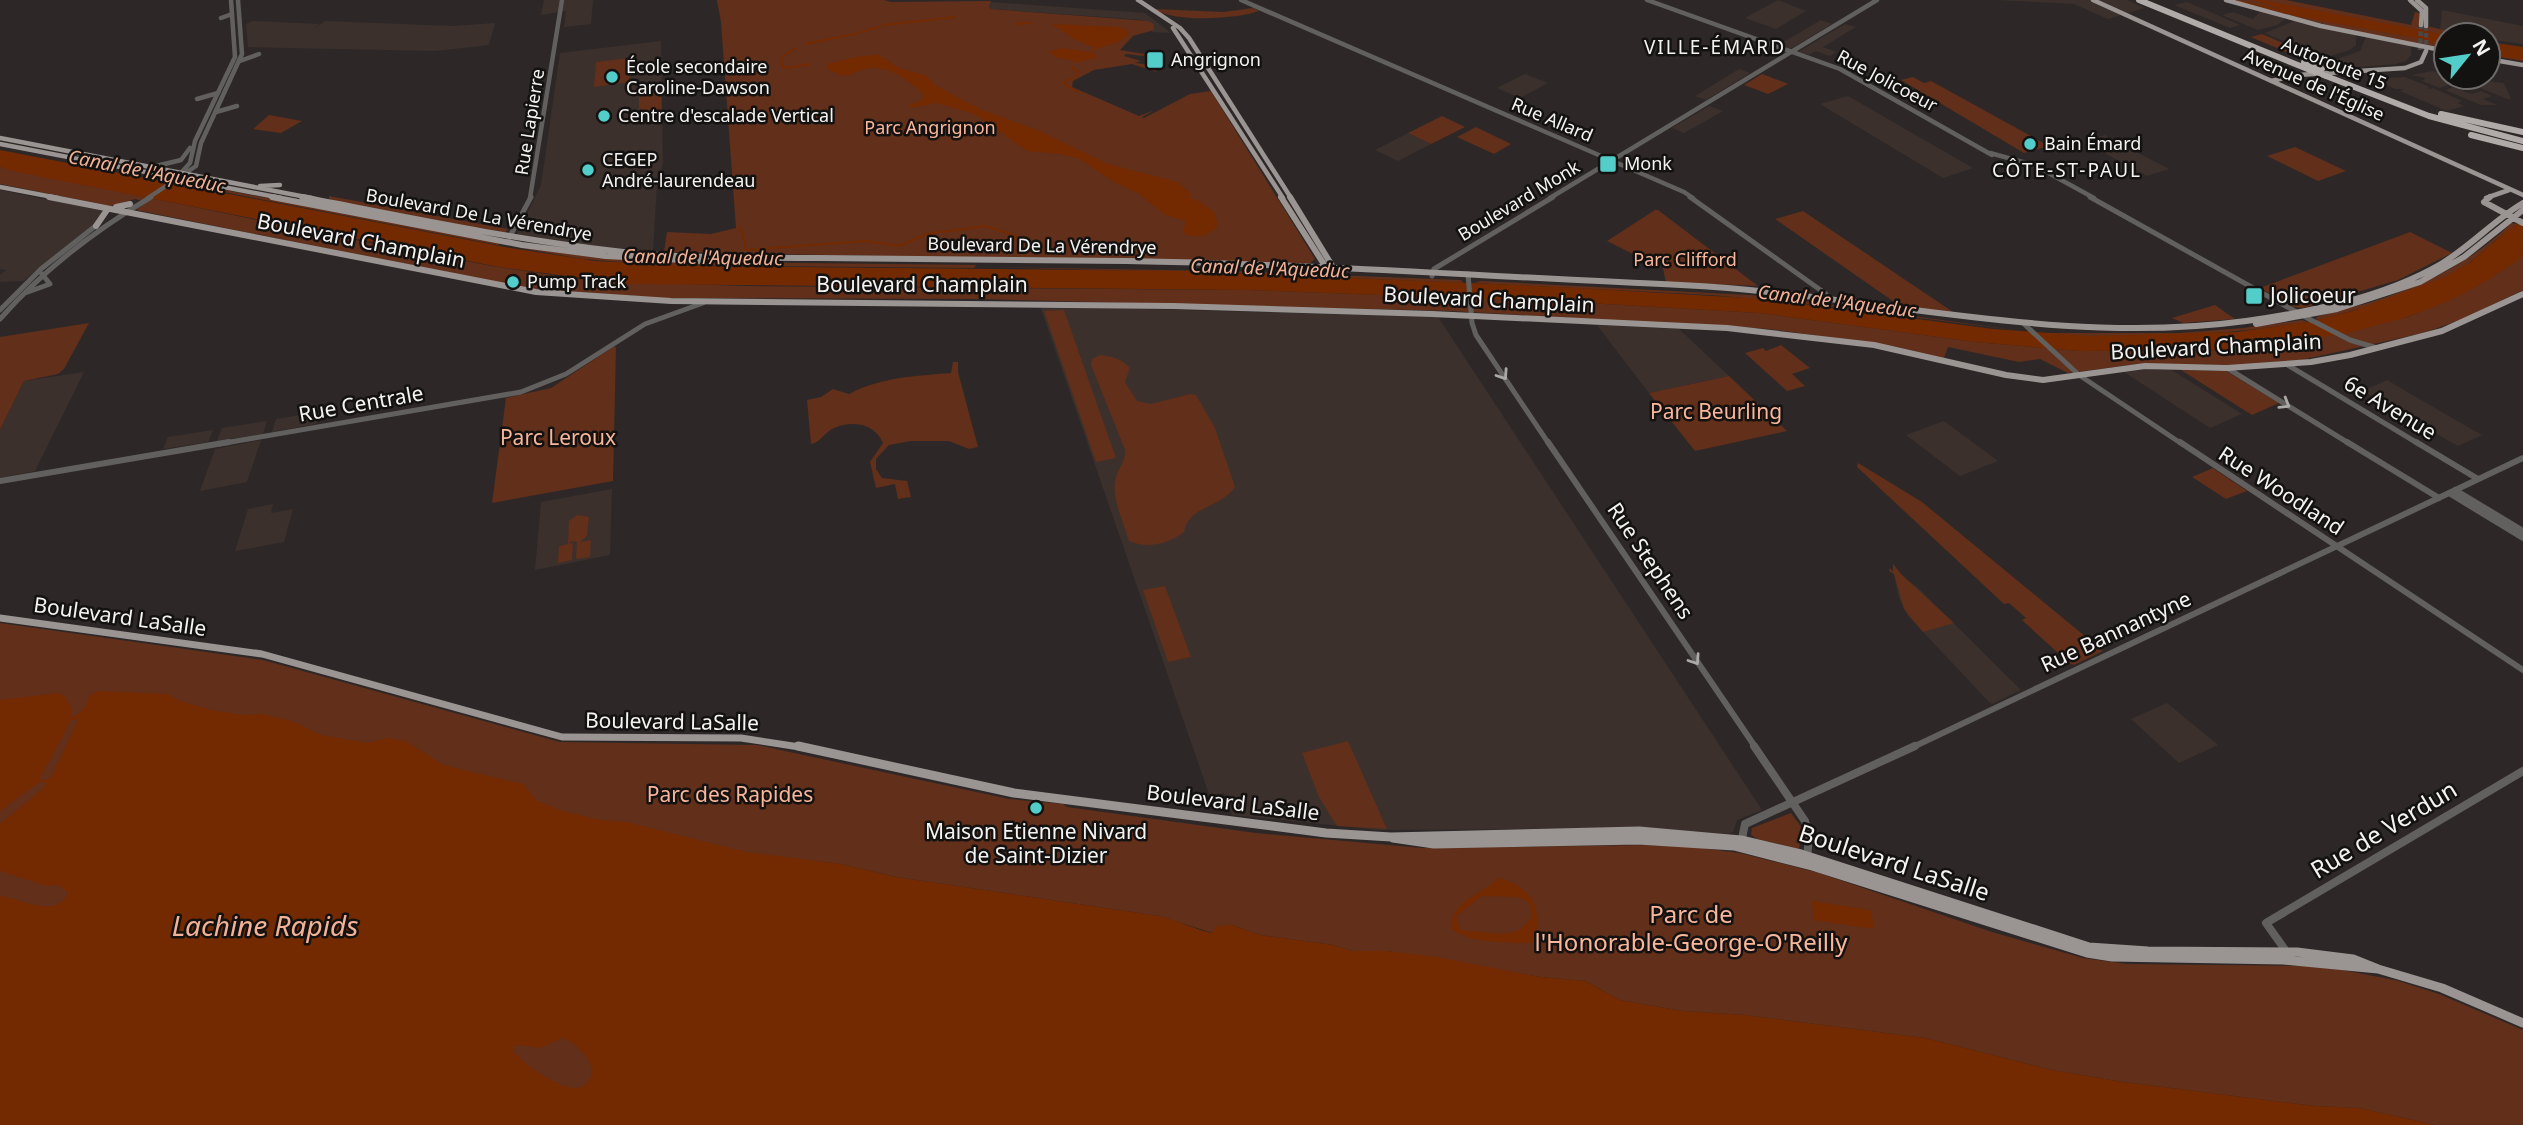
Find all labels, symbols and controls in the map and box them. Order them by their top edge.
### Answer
north arrow [2432,21,2502,91]
street label: Autoroute 15 [2278,31,2390,95]
district label: VILLE-ÉMARD [1644,34,1786,60]
text: N [2467,34,2497,61]
street label: Avenue de l'Église [2240,42,2389,126]
street label: Rue Jolicoeur [1833,44,1942,117]
place label: Angrignon [1171,47,1261,71]
marker: Angrignon [1145,50,1165,70]
place label: École secondaire Caroline-Dawson [626,54,770,99]
street label: Rue Lapierre [509,67,549,177]
marker: École secondaire Caroline-Dawson [604,69,620,85]
street label: Rue Allard [1508,91,1597,147]
place label: Centre d'escalade Vertical [618,103,834,127]
marker: Centre d'escalade Vertical [596,108,612,124]
park label: Parc Angrignon [864,115,996,139]
place label: Bain Émard [2044,131,2141,155]
marker: Bain Émard [2022,136,2038,152]
water label: Canal de l'Aqueduc [66,143,228,199]
place label: CEGEP André-laurendeau [602,147,755,192]
place label: Monk [1624,151,1672,175]
street label: Boulevard Monk [1453,154,1584,246]
marker: Monk [1598,154,1618,174]
district label: CÔTE-ST-PAUL [1992,157,2142,183]
marker: CEGEP André-laurendeau [580,162,596,178]
street label: Boulevard De La Vérendrye [364,182,594,246]
street label: Boulevard Champlain [255,206,468,274]
street label: Boulevard De La Vérendrye [927,231,1157,259]
water label: Canal de l'Aqueduc [623,243,783,271]
park label: Parc Clifford [1633,247,1737,271]
water label: Canal de l'Aqueduc [1190,252,1351,284]
place label: Pump Track [527,269,627,293]
street label: Boulevard Champlain [816,270,1028,298]
marker: Pump Track [505,274,521,290]
water label: Canal de l'Aqueduc [1756,278,1918,324]
street label: Boulevard Champlain [1383,279,1595,319]
place label: Jolicoeur [2268,281,2356,309]
marker: Jolicoeur [2244,286,2264,306]
street label: Boulevard Champlain [2110,326,2322,366]
one-way arrow [1495,367,1507,380]
street label: 6e Avenue [2339,369,2442,446]
street label: Rue Centrale [296,378,425,428]
one-way arrow [2277,396,2290,409]
park label: Parc Beurling [1650,397,1782,425]
park label: Parc Leroux [500,423,616,451]
street label: Rue Woodland [2214,439,2350,541]
street label: Rue Stephens [1601,497,1700,624]
street label: Rue Bannantyne [2036,584,2195,678]
street label: Boulevard LaSalle [32,590,208,642]
one-way arrow [1687,652,1700,665]
street label: Boulevard LaSalle [585,705,759,737]
street label: Rue de Verdun [2304,772,2463,885]
street label: Boulevard LaSalle [1145,778,1321,827]
park label: Parc des Rapides [647,780,813,808]
marker: Maison Etienne Nivard de Saint-Dizier [1028,800,1044,816]
street label: Boulevard LaSalle [1795,815,1994,908]
place label: Maison Etienne Nivard de Saint-Dizier [925,817,1147,869]
park label: Parc de l'Honorable-George-O'Reilly [1534,897,1848,958]
water label: Lachine Rapids [172,906,358,944]

